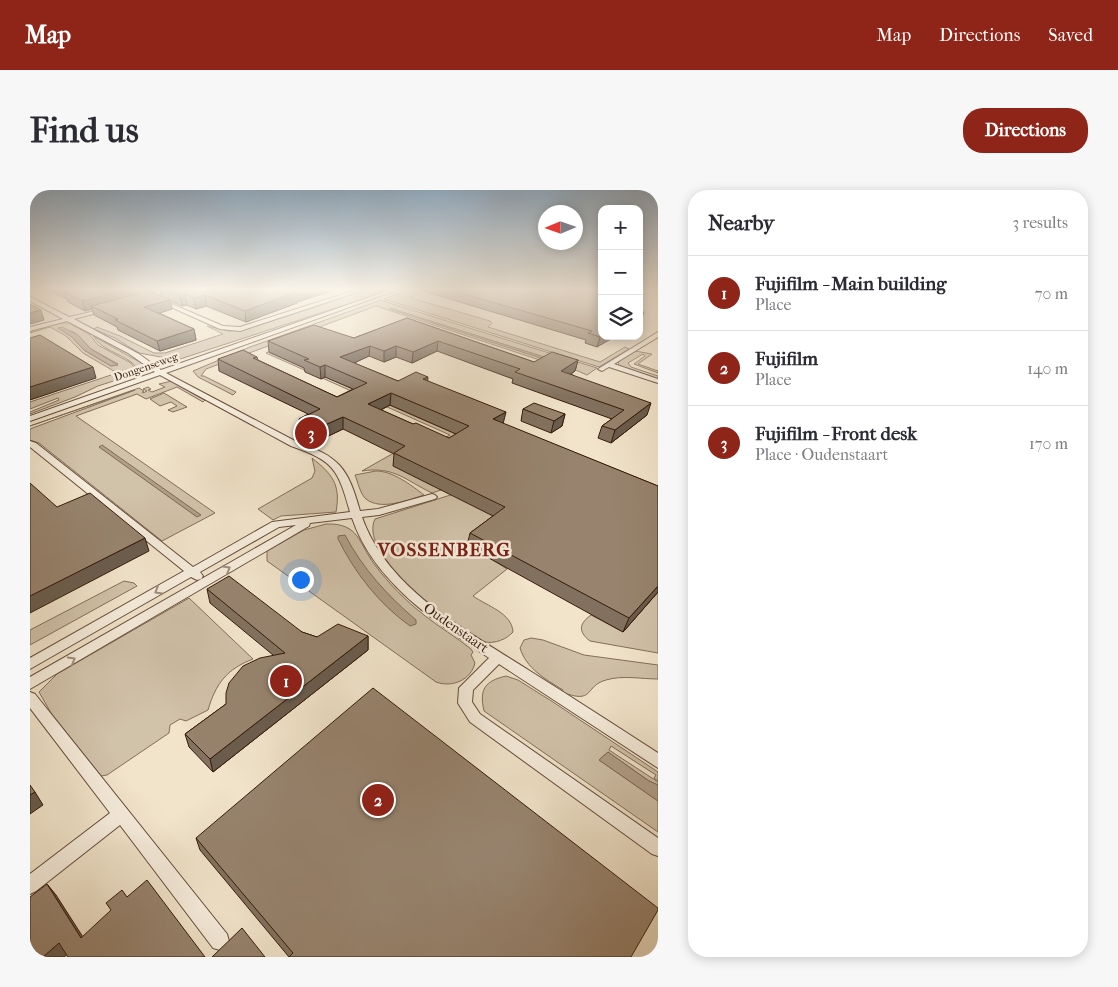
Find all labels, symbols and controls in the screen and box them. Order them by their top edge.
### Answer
text: Map [25,21,71,49]
text: Map [877,25,911,46]
text: Directions [939,25,1020,46]
text: Saved [1048,25,1093,46]
button: Directions [963,108,1088,153]
text: Find us [30,110,139,151]
north arrow [538,205,583,250]
map controls [598,205,643,340]
button: + [598,205,643,250]
text: Nearby [708,211,774,235]
text: 3 results [1012,213,1068,232]
button: − [598,250,643,295]
text: Fujifilm - Main building [755,273,946,295]
text: 1 [721,284,727,303]
text: 70 m [1035,284,1068,303]
button: layers [598,295,643,340]
text: Place [755,295,791,314]
text: Fujifilm [755,348,818,370]
street label: Dongenseweg [112,350,180,384]
text: 2 [720,359,728,378]
text: 140 m [1027,359,1068,378]
text: Place [755,370,791,389]
pin: 3 [295,414,327,452]
text: Fujifilm - Front desk [755,423,917,445]
text: 3 [721,434,727,453]
text: 170 m [1029,434,1068,453]
text: Place · Oudenstaart [755,445,888,464]
district label: VOSSENBERG [376,539,511,561]
one-way arrow [222,565,231,575]
your location [288,567,314,593]
one-way arrow [154,585,163,595]
street label: Oudenstaart [420,599,492,657]
one-way arrow [67,656,76,666]
pin: 1 [270,662,302,700]
pin: 2 [362,781,394,819]

